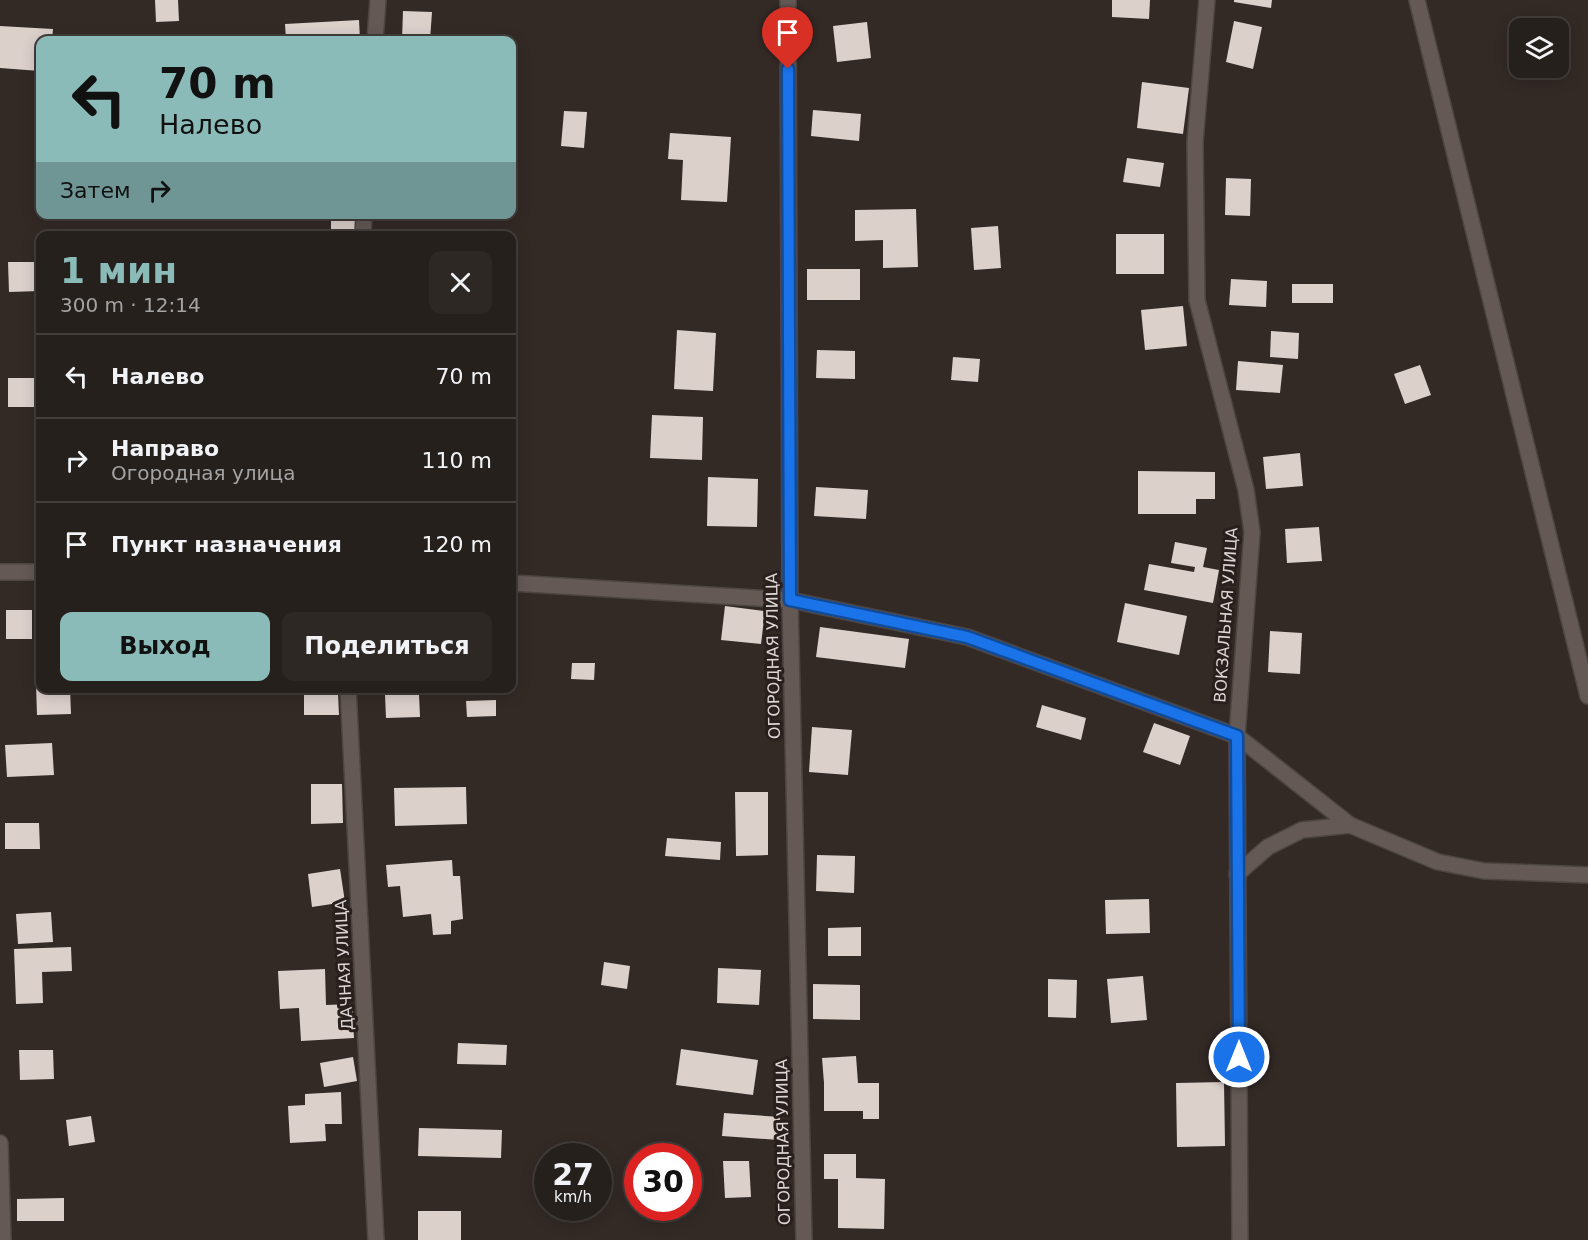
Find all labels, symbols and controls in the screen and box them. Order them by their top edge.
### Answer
pin [762,7,813,69]
icon: arrive [771,16,804,49]
map controls [1509,18,1569,78]
button: layers [1509,18,1569,78]
text: 70 m [159,59,276,108]
icon: left [60,60,138,138]
text: Налево [159,109,262,140]
icon: right [143,174,176,207]
text: Затем [60,178,131,203]
text: 1 мин [60,250,177,291]
button: close [429,251,492,314]
text: 300 m · 12:14 [60,293,201,317]
icon: left [60,360,93,393]
text: Налево [111,364,204,389]
text: 70 m [436,364,492,389]
text: Направо [111,436,219,461]
icon: right [60,444,93,477]
text: 110 m [422,448,492,473]
text: Огородная улица [111,461,295,485]
street label: ВОКЗАЛЬНАЯ УЛИЦА [1210,527,1242,703]
icon: arrive [60,528,93,561]
text: Пункт назначения [111,532,342,557]
text: 120 m [422,532,492,557]
street label: ОГОРОДНАЯ УЛИЦА [762,573,784,739]
button: Выход [60,612,270,681]
button: Поделиться [282,612,492,681]
street label: ДАЧНАЯ УЛИЦА [331,899,357,1031]
position arrow [1207,1025,1271,1089]
street label: ОГОРОДНАЯ УЛИЦА [772,1059,794,1225]
speed limit sign: 30 [624,1143,702,1221]
text: 27 [552,1157,594,1192]
text: km/h [554,1188,592,1206]

